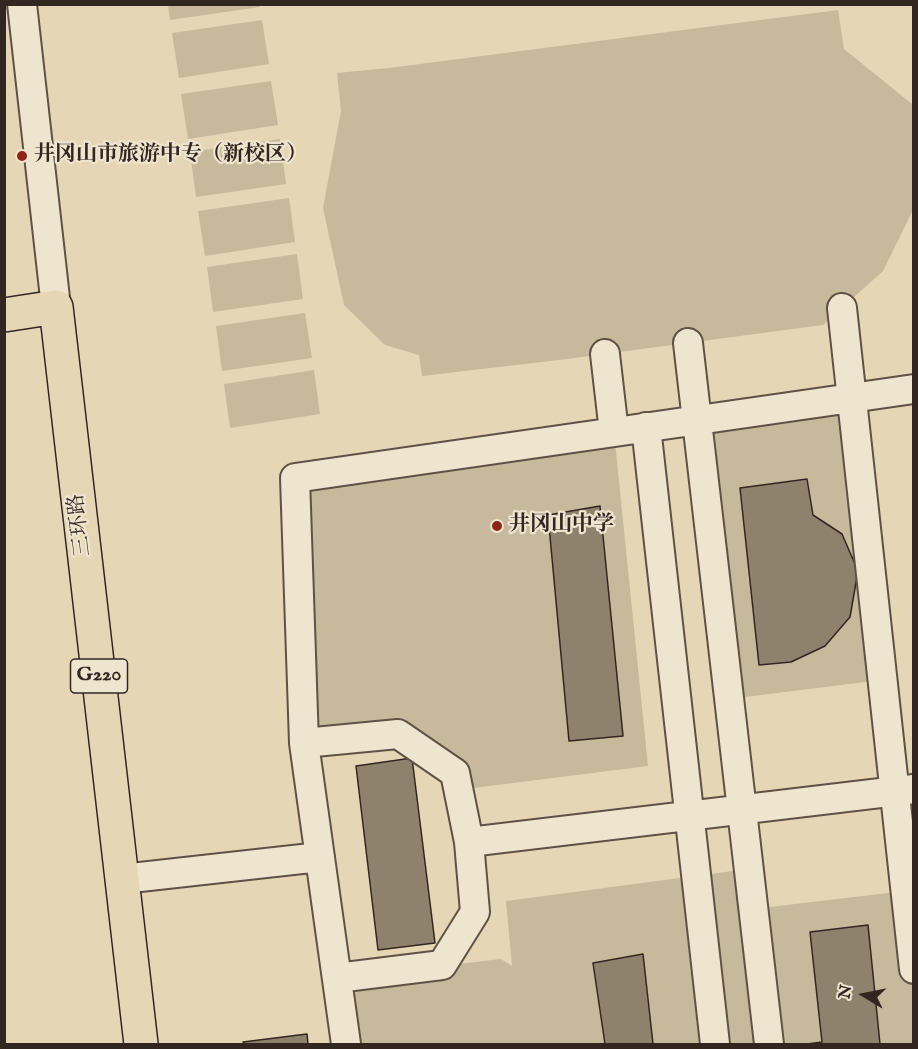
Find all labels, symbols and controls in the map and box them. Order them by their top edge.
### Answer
place label: 井冈山市旅游中专（新校区） [34,143,307,169]
marker: 井冈山市旅游中专（新校区） [15,149,29,163]
street label: 三环路 [65,492,97,558]
place label: 井冈山中学 [509,513,614,539]
marker: 井冈山中学 [490,519,504,533]
road number: G220 [70,659,128,693]
north arrow [834,965,894,1025]
text: N [835,983,857,1000]

